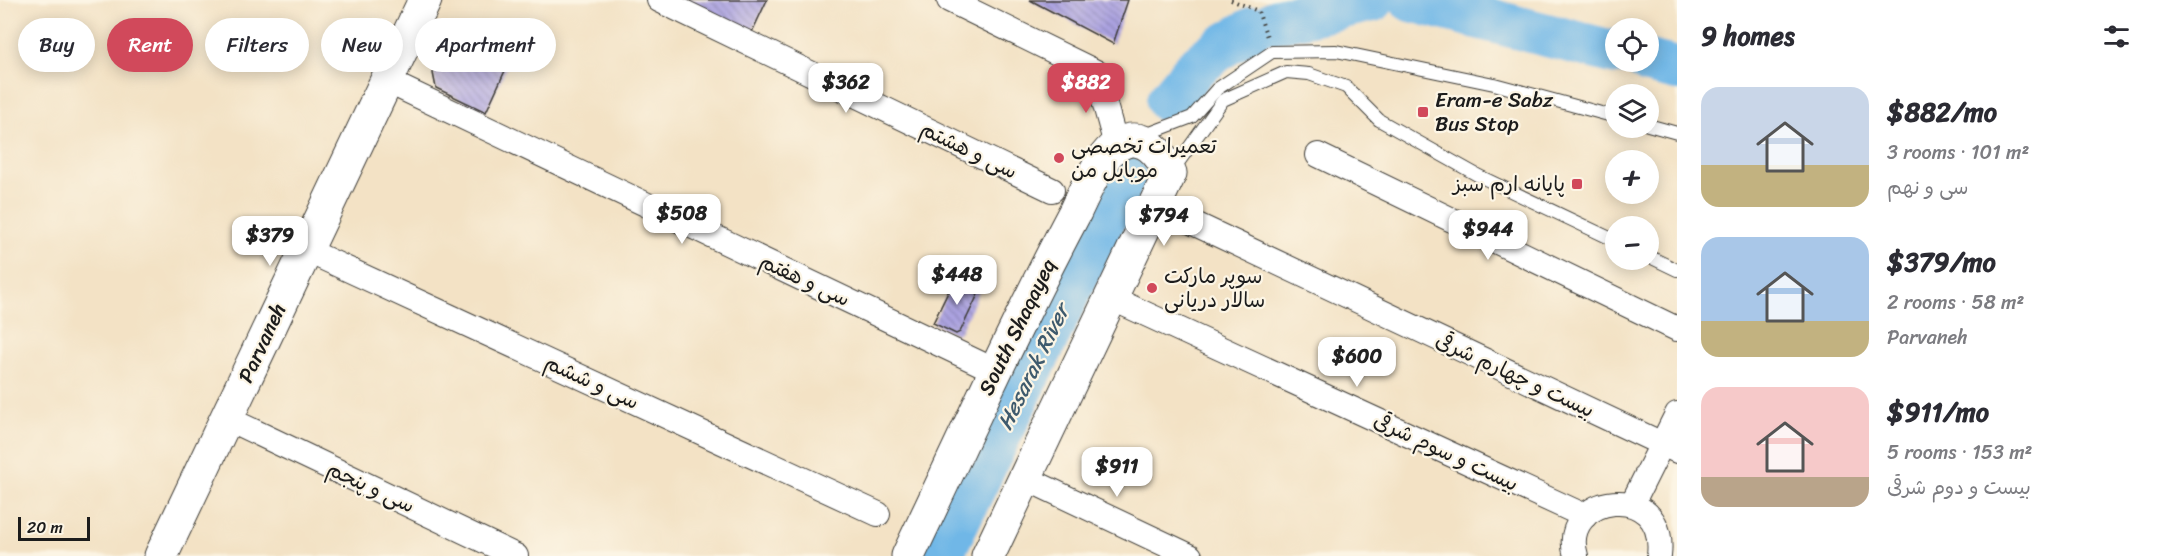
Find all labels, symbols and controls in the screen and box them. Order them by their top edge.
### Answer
text: 9 homes [1701,13,1795,59]
chip: Buy [18,18,95,72]
chip: Rent [107,18,193,72]
chip: Filters [205,18,309,72]
chip: New [321,18,403,72]
chip: Apartment [415,18,556,72]
map controls [1605,18,1659,270]
button: locate [1605,18,1659,72]
icon: filters [2100,20,2133,53]
pin: $362 [810,63,882,114]
pin: $882 [1050,63,1122,114]
text: $362 [822,65,870,100]
text: $882 [1061,65,1111,100]
place label: Eram-e Sabz Bus Stop [1435,81,1554,143]
button: layers [1605,84,1659,138]
text: $882/mo [1887,89,1997,135]
marker: Eram-e Sabz Bus Stop [1416,105,1430,119]
street label: سی و هشتم [914,110,1024,190]
icon: home [1749,111,1821,183]
place label: تعمیرات تخصصی موبایل من [1071,127,1218,189]
text: 3 rooms · 101 m² [1887,135,2029,170]
button: + [1605,150,1659,204]
marker: تعمیرات تخصصی موبایل من [1052,151,1066,165]
place label: پایانه ارم سبز [1451,165,1565,203]
text: سی و نهم [1887,170,1969,205]
marker: پایانه ارم سبز [1570,177,1584,191]
pin: $508 [646,194,718,245]
text: $508 [657,196,707,231]
pin: $794 [1128,196,1200,247]
text: $794 [1139,198,1189,233]
pin: $944 [1452,210,1524,261]
text: $944 [1463,212,1513,247]
pin: $379 [234,216,306,267]
button: − [1605,216,1659,270]
text: $379 [246,218,294,253]
text: $379/mo [1887,239,1996,285]
street label: سی و هفتم [753,242,857,318]
street label: South Shaqayeq [967,251,1067,402]
pin: $448 [921,255,993,306]
text: $448 [932,257,982,292]
place label: سوپر مارکت سالار دریانی [1164,257,1265,319]
icon: home [1749,261,1821,333]
marker: سوپر مارکت سالار دریانی [1145,281,1159,295]
text: 2 rooms · 58 m² [1887,285,2024,320]
water label: Hesarak River [986,294,1082,436]
street label: Parvaneh [227,297,297,389]
text: Parvaneh [1887,320,1968,355]
street label: بیست و چهارم شرقی [1429,321,1601,429]
pin: $600 [1321,337,1393,388]
text: $600 [1332,339,1382,374]
street label: سی و ششم [538,343,646,421]
text: $911/mo [1887,389,1989,435]
street label: بیست و سوم شرقی [1367,402,1525,502]
icon: home [1749,411,1821,483]
text: 5 rooms · 153 m² [1887,435,2032,470]
pin: $911 [1081,447,1153,498]
text: $911 [1096,449,1138,484]
street label: سی و پنجم [321,450,421,524]
text: بیست و دوم شرقی [1887,470,2031,505]
text: 20 m [27,513,63,542]
scale bar [18,514,90,542]

